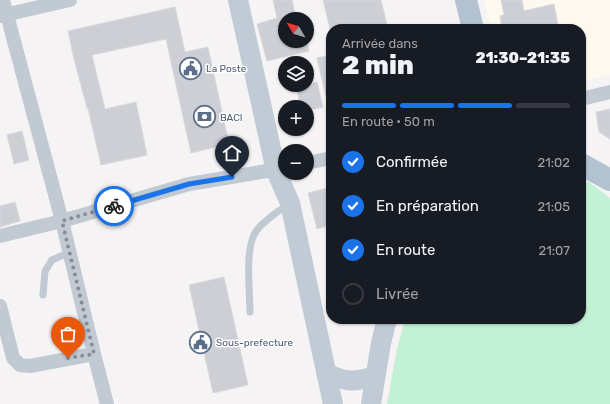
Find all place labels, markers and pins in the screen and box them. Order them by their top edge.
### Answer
public building icon: La Poste [178,55,204,81]
place label: La Poste [206,63,247,75]
bank icon: BACI [192,104,218,130]
place label: BACI [220,112,243,124]
pin [215,136,249,177]
pin [51,317,85,358]
public building icon: Sous-prefecture [187,329,213,355]
place label: Sous-prefecture [216,337,294,349]

